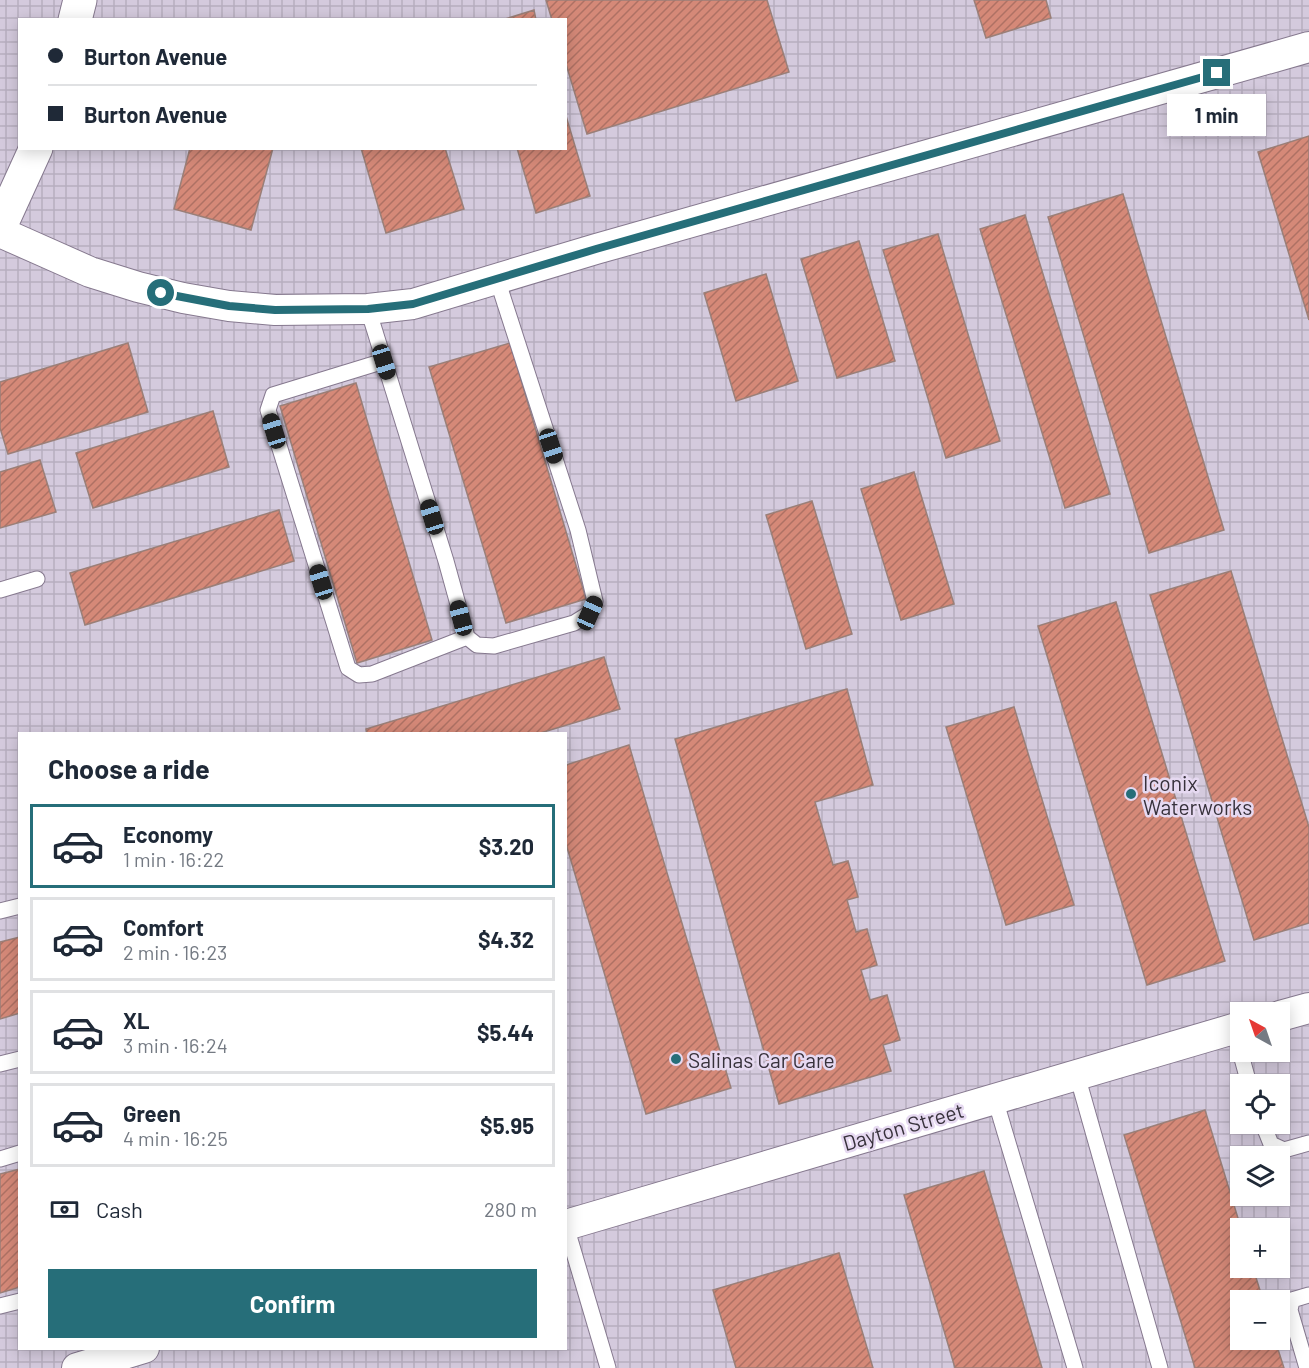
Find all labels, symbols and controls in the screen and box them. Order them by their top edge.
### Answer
text: Burton Avenue [84,43,227,69]
route end [1203,59,1230,86]
callout: 1 min [1168,94,1266,136]
text: Burton Avenue [84,101,227,127]
text: 1 min [1195,103,1238,127]
route start [147,279,174,306]
car [370,342,398,382]
car [260,411,288,451]
car [537,426,565,466]
car [418,497,446,537]
car [307,562,335,602]
car [574,593,606,633]
car [448,598,474,638]
text: Choose a ride [48,752,210,784]
place label: Iconix Waterworks [1143,770,1252,819]
marker: Iconix Waterworks [1124,787,1138,801]
icon: car [51,819,105,873]
text: Economy [123,821,213,847]
text: $3.20 [479,833,534,859]
text: 1 min · 16:22 [123,847,224,871]
icon: car [51,912,105,966]
text: Comfort [123,914,204,940]
text: $4.32 [478,926,534,952]
text: 2 min · 16:23 [123,940,227,964]
north arrow [1230,1002,1290,1062]
map controls [1230,1002,1290,1350]
icon: car [51,1005,105,1059]
text: XL [123,1007,149,1033]
text: $5.44 [477,1019,534,1045]
text: 3 min · 16:24 [123,1033,228,1057]
place label: Salinas Car Care [688,1047,835,1072]
marker: Salinas Car Care [669,1052,683,1066]
button: locate [1230,1074,1290,1134]
street label: Dayton Street [840,1097,966,1155]
icon: car [51,1098,105,1152]
text: Green [123,1100,181,1126]
text: $5.95 [480,1112,534,1138]
text: 4 min · 16:25 [123,1126,228,1150]
button: layers [1230,1146,1290,1206]
icon: cash [48,1193,81,1226]
text: Cash [96,1196,143,1222]
text: 280 m [484,1197,537,1221]
button: + [1230,1218,1290,1278]
button: Confirm [48,1269,537,1338]
button: − [1230,1290,1290,1350]

